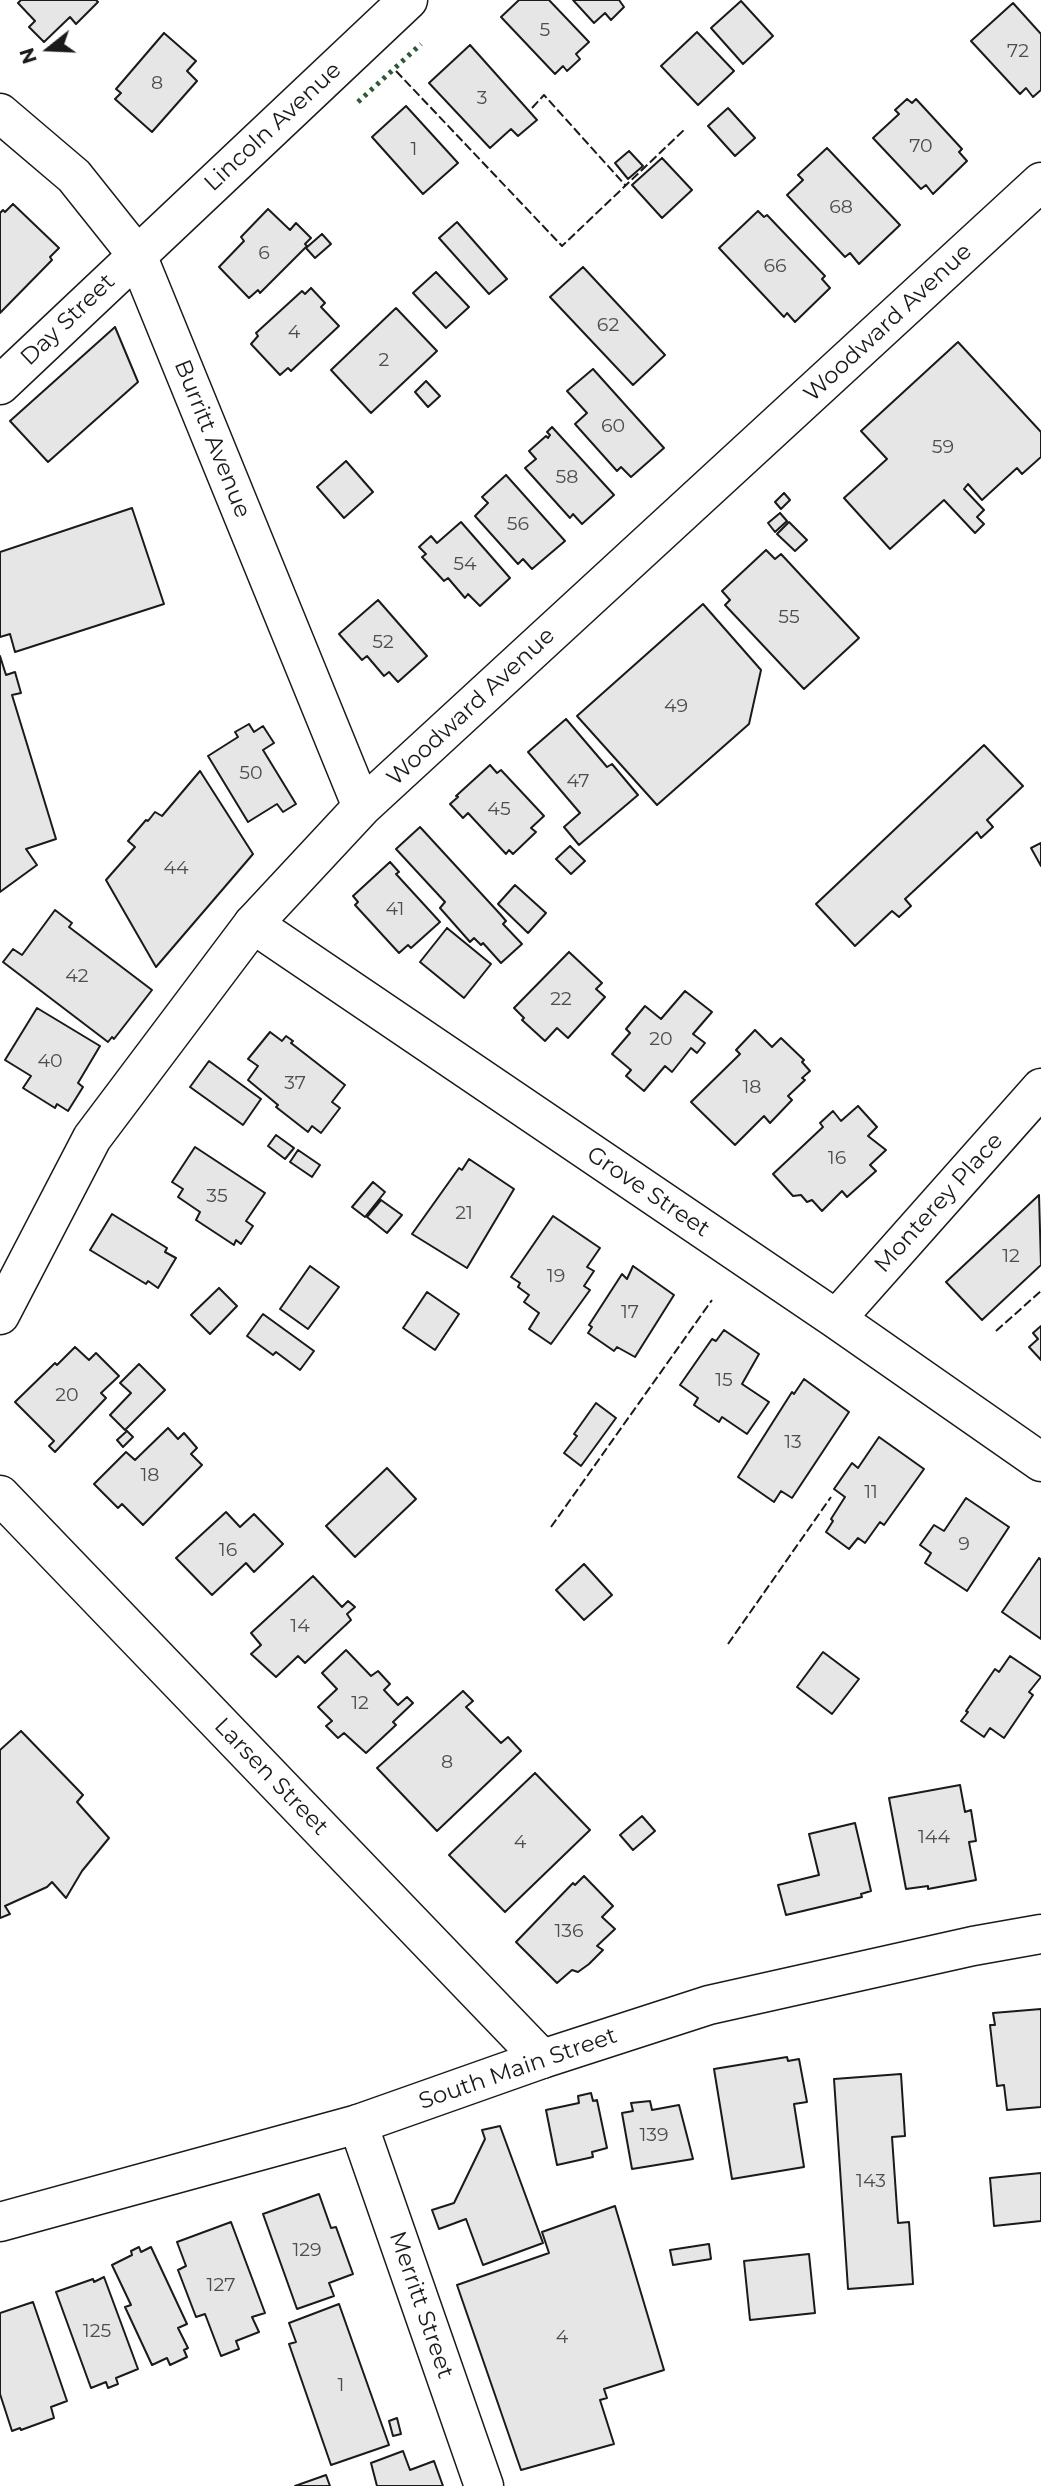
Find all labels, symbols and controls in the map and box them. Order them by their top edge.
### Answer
north arrow [14,14,84,84]
house number: 5 [540,19,550,41]
house number: 72 [1007,40,1029,62]
text: N [15,45,42,67]
street label: Lincoln Avenue [199,57,347,197]
house number: 8 [151,72,163,94]
house number: 3 [477,87,487,109]
house number: 70 [909,135,933,157]
house number: 1 [411,138,417,160]
house number: 68 [829,196,853,218]
street label: Woodward Avenue [798,238,978,408]
house number: 6 [258,242,270,264]
house number: 66 [763,255,787,277]
street label: Day Street [15,268,121,372]
house number: 62 [597,314,619,336]
house number: 4 [288,321,300,343]
house number: 2 [379,349,389,371]
street label: Burritt Avenue [168,356,256,522]
house number: 60 [601,415,625,437]
house number: 59 [932,436,954,458]
house number: 58 [556,466,578,488]
house number: 56 [507,513,529,535]
house number: 54 [453,553,477,575]
house number: 55 [778,606,800,628]
street label: Woodward Avenue [381,622,561,792]
house number: 52 [372,631,394,653]
house number: 49 [664,695,688,717]
house number: 50 [239,762,263,784]
house number: 47 [567,770,589,792]
house number: 45 [487,798,511,820]
house number: 44 [163,857,189,879]
house number: 41 [386,898,404,920]
house number: 42 [65,965,89,987]
house number: 22 [550,988,572,1010]
house number: 20 [649,1028,673,1050]
house number: 40 [37,1050,63,1072]
house number: 37 [284,1072,306,1094]
house number: 18 [743,1076,761,1098]
street label: Monterey Place [869,1127,1009,1279]
street label: Grove Street [581,1141,715,1243]
house number: 16 [828,1147,846,1169]
house number: 35 [206,1185,228,1207]
house number: 21 [455,1202,473,1224]
house number: 12 [1002,1245,1020,1267]
house number: 19 [547,1265,565,1287]
house number: 17 [621,1301,639,1323]
house number: 15 [715,1369,733,1391]
house number: 20 [55,1384,79,1406]
house number: 13 [784,1431,802,1453]
house number: 18 [141,1464,159,1486]
house number: 11 [864,1481,878,1503]
house number: 9 [958,1533,970,1555]
house number: 16 [219,1539,237,1561]
house number: 14 [290,1615,310,1637]
house number: 12 [351,1692,369,1714]
street label: Larsen Street [208,1713,334,1841]
house number: 8 [441,1751,453,1773]
house number: 144 [918,1826,950,1848]
house number: 4 [514,1831,526,1853]
house number: 136 [554,1920,584,1942]
street label: South Main Street [415,2022,621,2116]
house number: 139 [639,2124,669,2146]
house number: 143 [856,2170,886,2192]
street label: Merritt Street [383,2228,459,2382]
house number: 129 [292,2239,322,2261]
house number: 127 [207,2274,235,2296]
house number: 125 [83,2320,111,2342]
house number: 4 [556,2326,568,2348]
house number: 1 [338,2374,344,2396]

